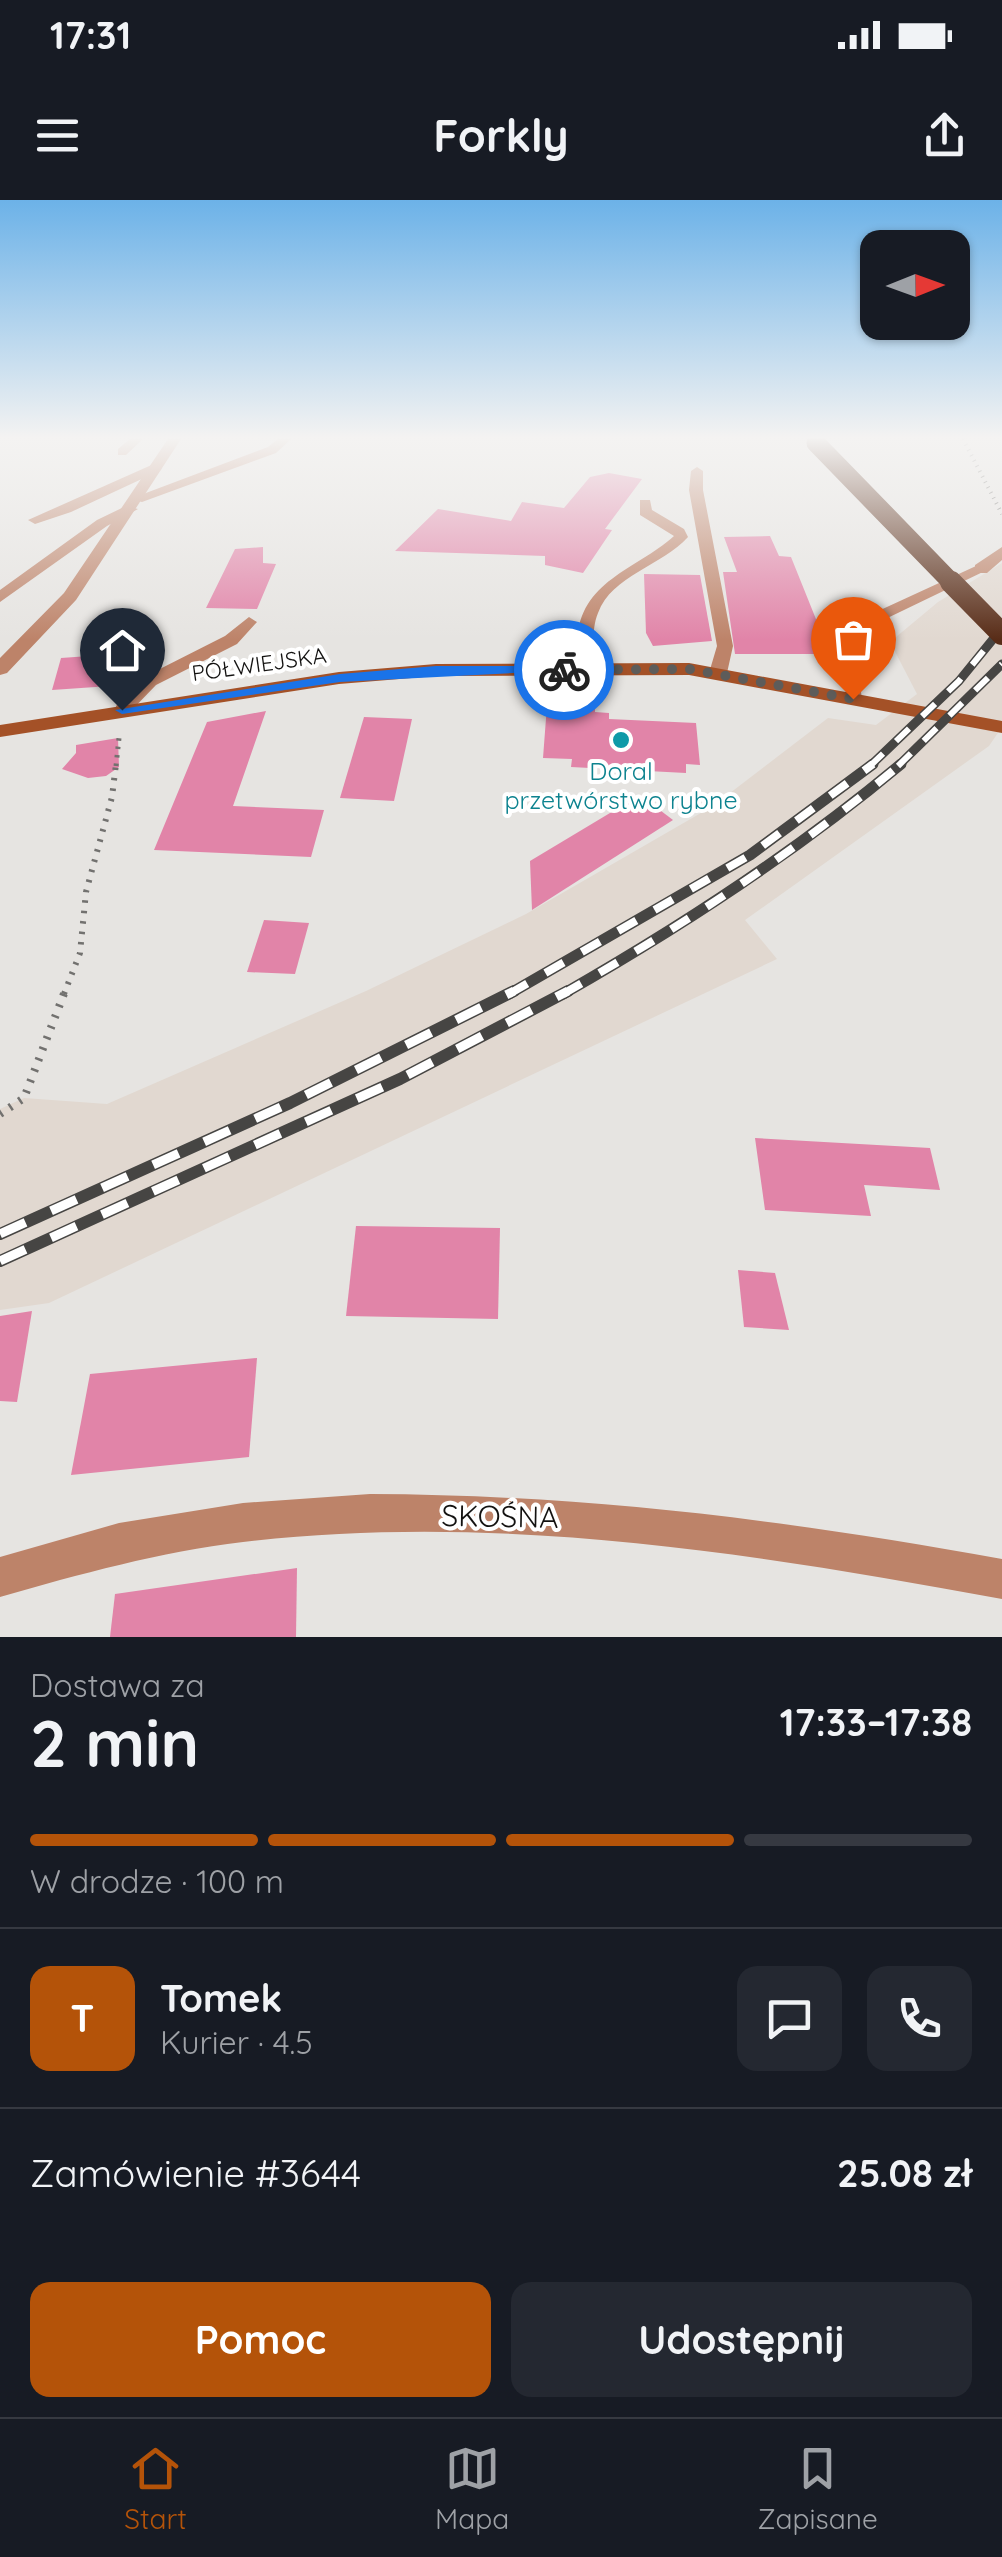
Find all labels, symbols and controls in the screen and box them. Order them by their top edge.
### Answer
text: 17:31 [50,11,131,59]
text: Forkly [433,107,569,163]
icon: menu [30,108,85,163]
icon: share [917,108,972,163]
north arrow [860,230,970,340]
map controls [860,230,970,340]
pin [811,597,896,700]
pin [80,608,165,711]
icon: bag [826,612,881,667]
courier [514,620,614,720]
icon: home [95,623,150,678]
street label: PÓŁWIEJSKA [190,641,328,687]
icon: bike [537,643,592,698]
marker: Doral przetwórstwo rybne [610,729,632,751]
place label: Doral przetwórstwo rybne [504,755,738,815]
street label: SKOŚNA [441,1496,559,1536]
text: Dostawa za [30,1665,205,1705]
text: 17:33–17:38 [780,1698,972,1746]
text: 2 min [30,1702,199,1783]
text: W drodze · 100 m [30,1861,284,1901]
button: chat [737,1966,842,2071]
button: phone [867,1966,972,2071]
text: Tomek [160,1974,282,2022]
text: T [71,1994,94,2042]
text: Kurier · 4.5 [160,2022,313,2062]
text: Zamówienie #3644 [30,2149,361,2197]
text: 25.08 zł [837,2149,972,2197]
button: Pomoc [30,2282,491,2397]
button: Udostępnij [511,2282,972,2397]
tab: Start [124,2441,187,2536]
tab: Mapa [435,2441,509,2536]
tab: Zapisane [758,2441,878,2536]

